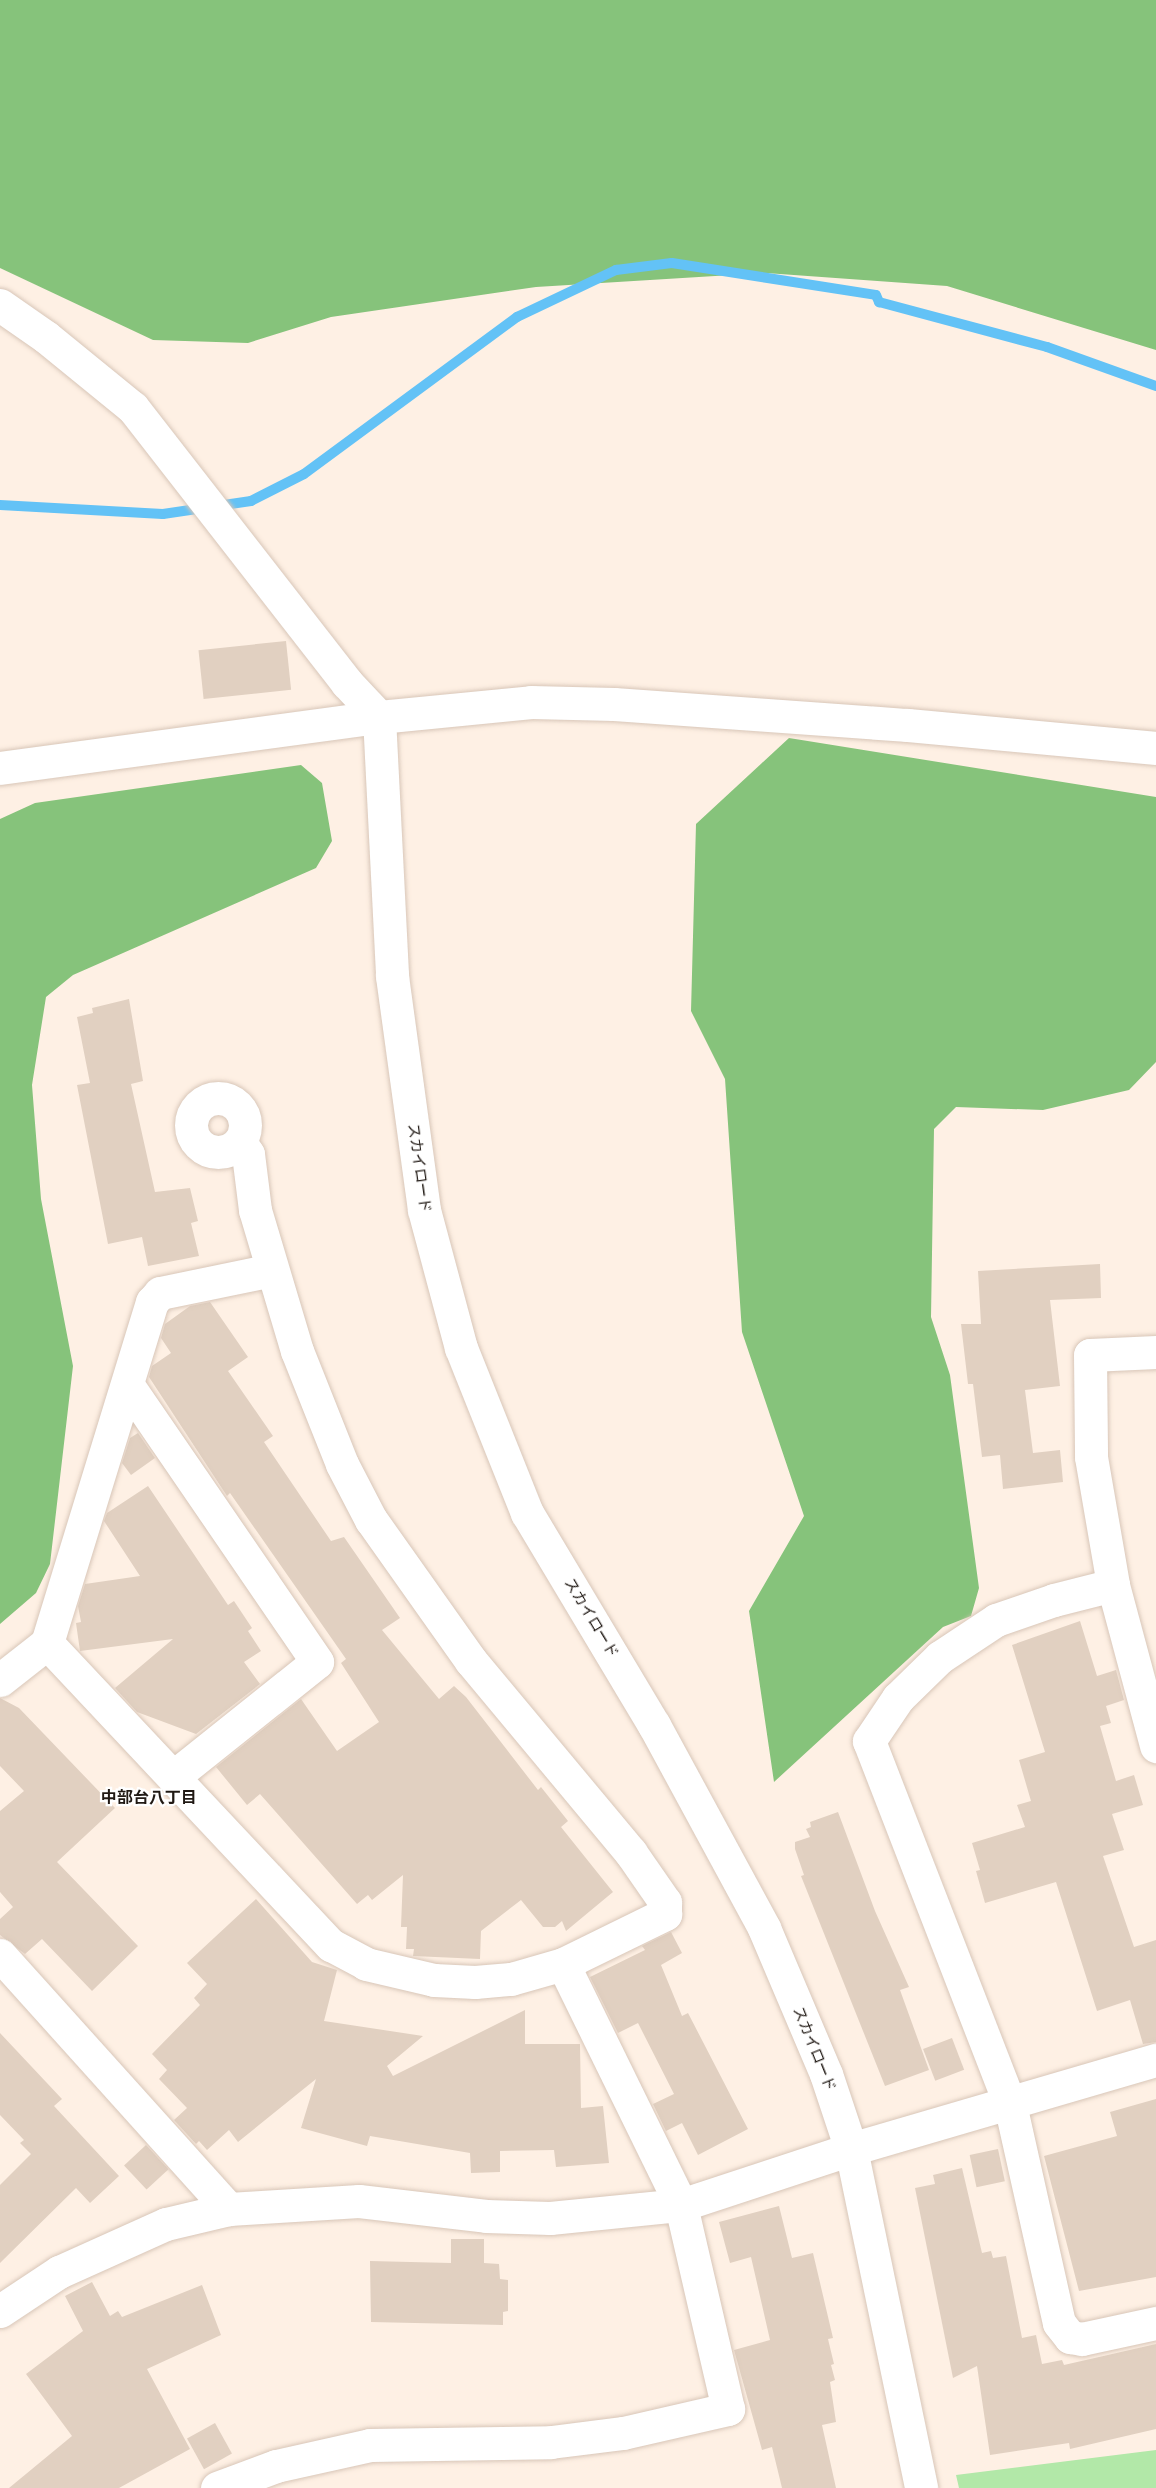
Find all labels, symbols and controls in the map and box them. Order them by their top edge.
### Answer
street label: スカイロード [404,1122,434,1214]
street label: スカイロード [560,1575,622,1661]
district label: 中部台八丁目 [101,1788,197,1808]
street label: スカイロード [789,2004,839,2094]

